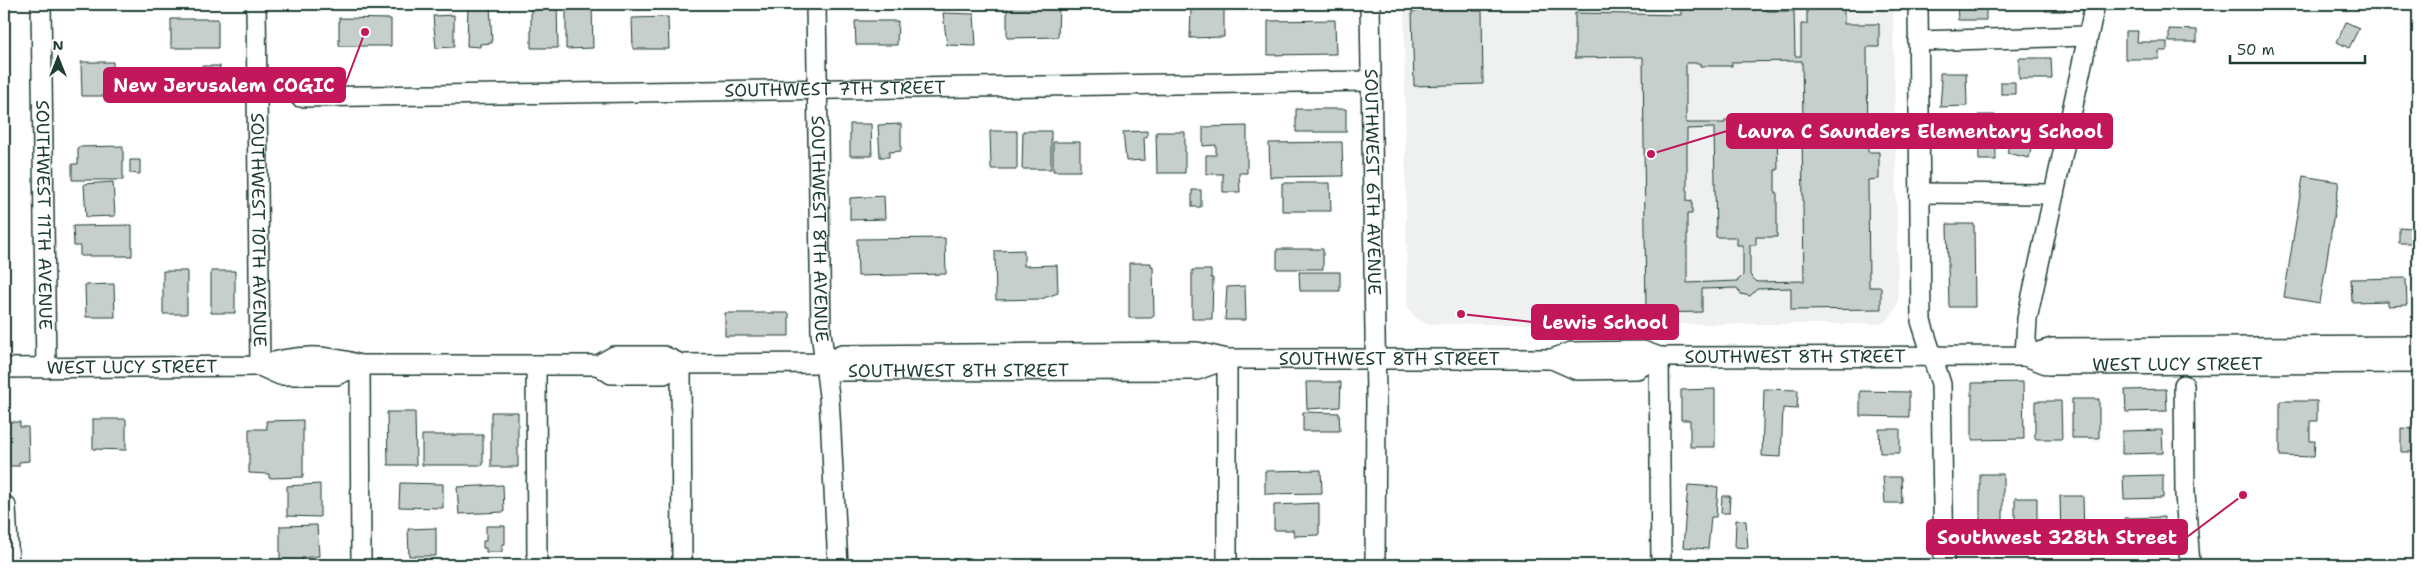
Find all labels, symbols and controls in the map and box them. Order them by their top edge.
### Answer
north arrow [32,32,82,82]
scale bar [2230,32,2364,64]
text: N [52,36,64,54]
text: 50 m [2237,40,2275,60]
callout: New Jerusalem COGIC [104,68,345,102]
street label: SOUTHWEST 6TH AVENUE [1359,68,1386,295]
text: New Jerusalem COGIC [113,73,335,98]
street label: SOUTHWEST 7TH STREET [724,75,946,103]
street label: SOUTHWEST 11TH AVENUE [30,100,57,330]
street label: SOUTHWEST 10TH AVENUE [245,113,272,347]
callout: Laura C Saunders Elementary School [1727,114,2112,148]
street label: SOUTHWEST 8TH AVENUE [806,115,834,344]
text: Laura C Saunders Elementary School [1737,119,2103,144]
callout: Lewis School [1532,305,1678,339]
text: Lewis School [1542,310,1668,335]
street label: SOUTHWEST 8TH STREET [1684,344,1906,369]
street label: SOUTHWEST 8TH STREET [1279,347,1500,371]
street label: WEST LUCY STREET [2092,352,2263,377]
street label: WEST LUCY STREET [47,354,217,380]
street label: SOUTHWEST 8TH STREET [848,358,1069,383]
callout: Southwest 328th Street [1927,520,2187,554]
text: Southwest 328th Street [1937,525,2177,550]

